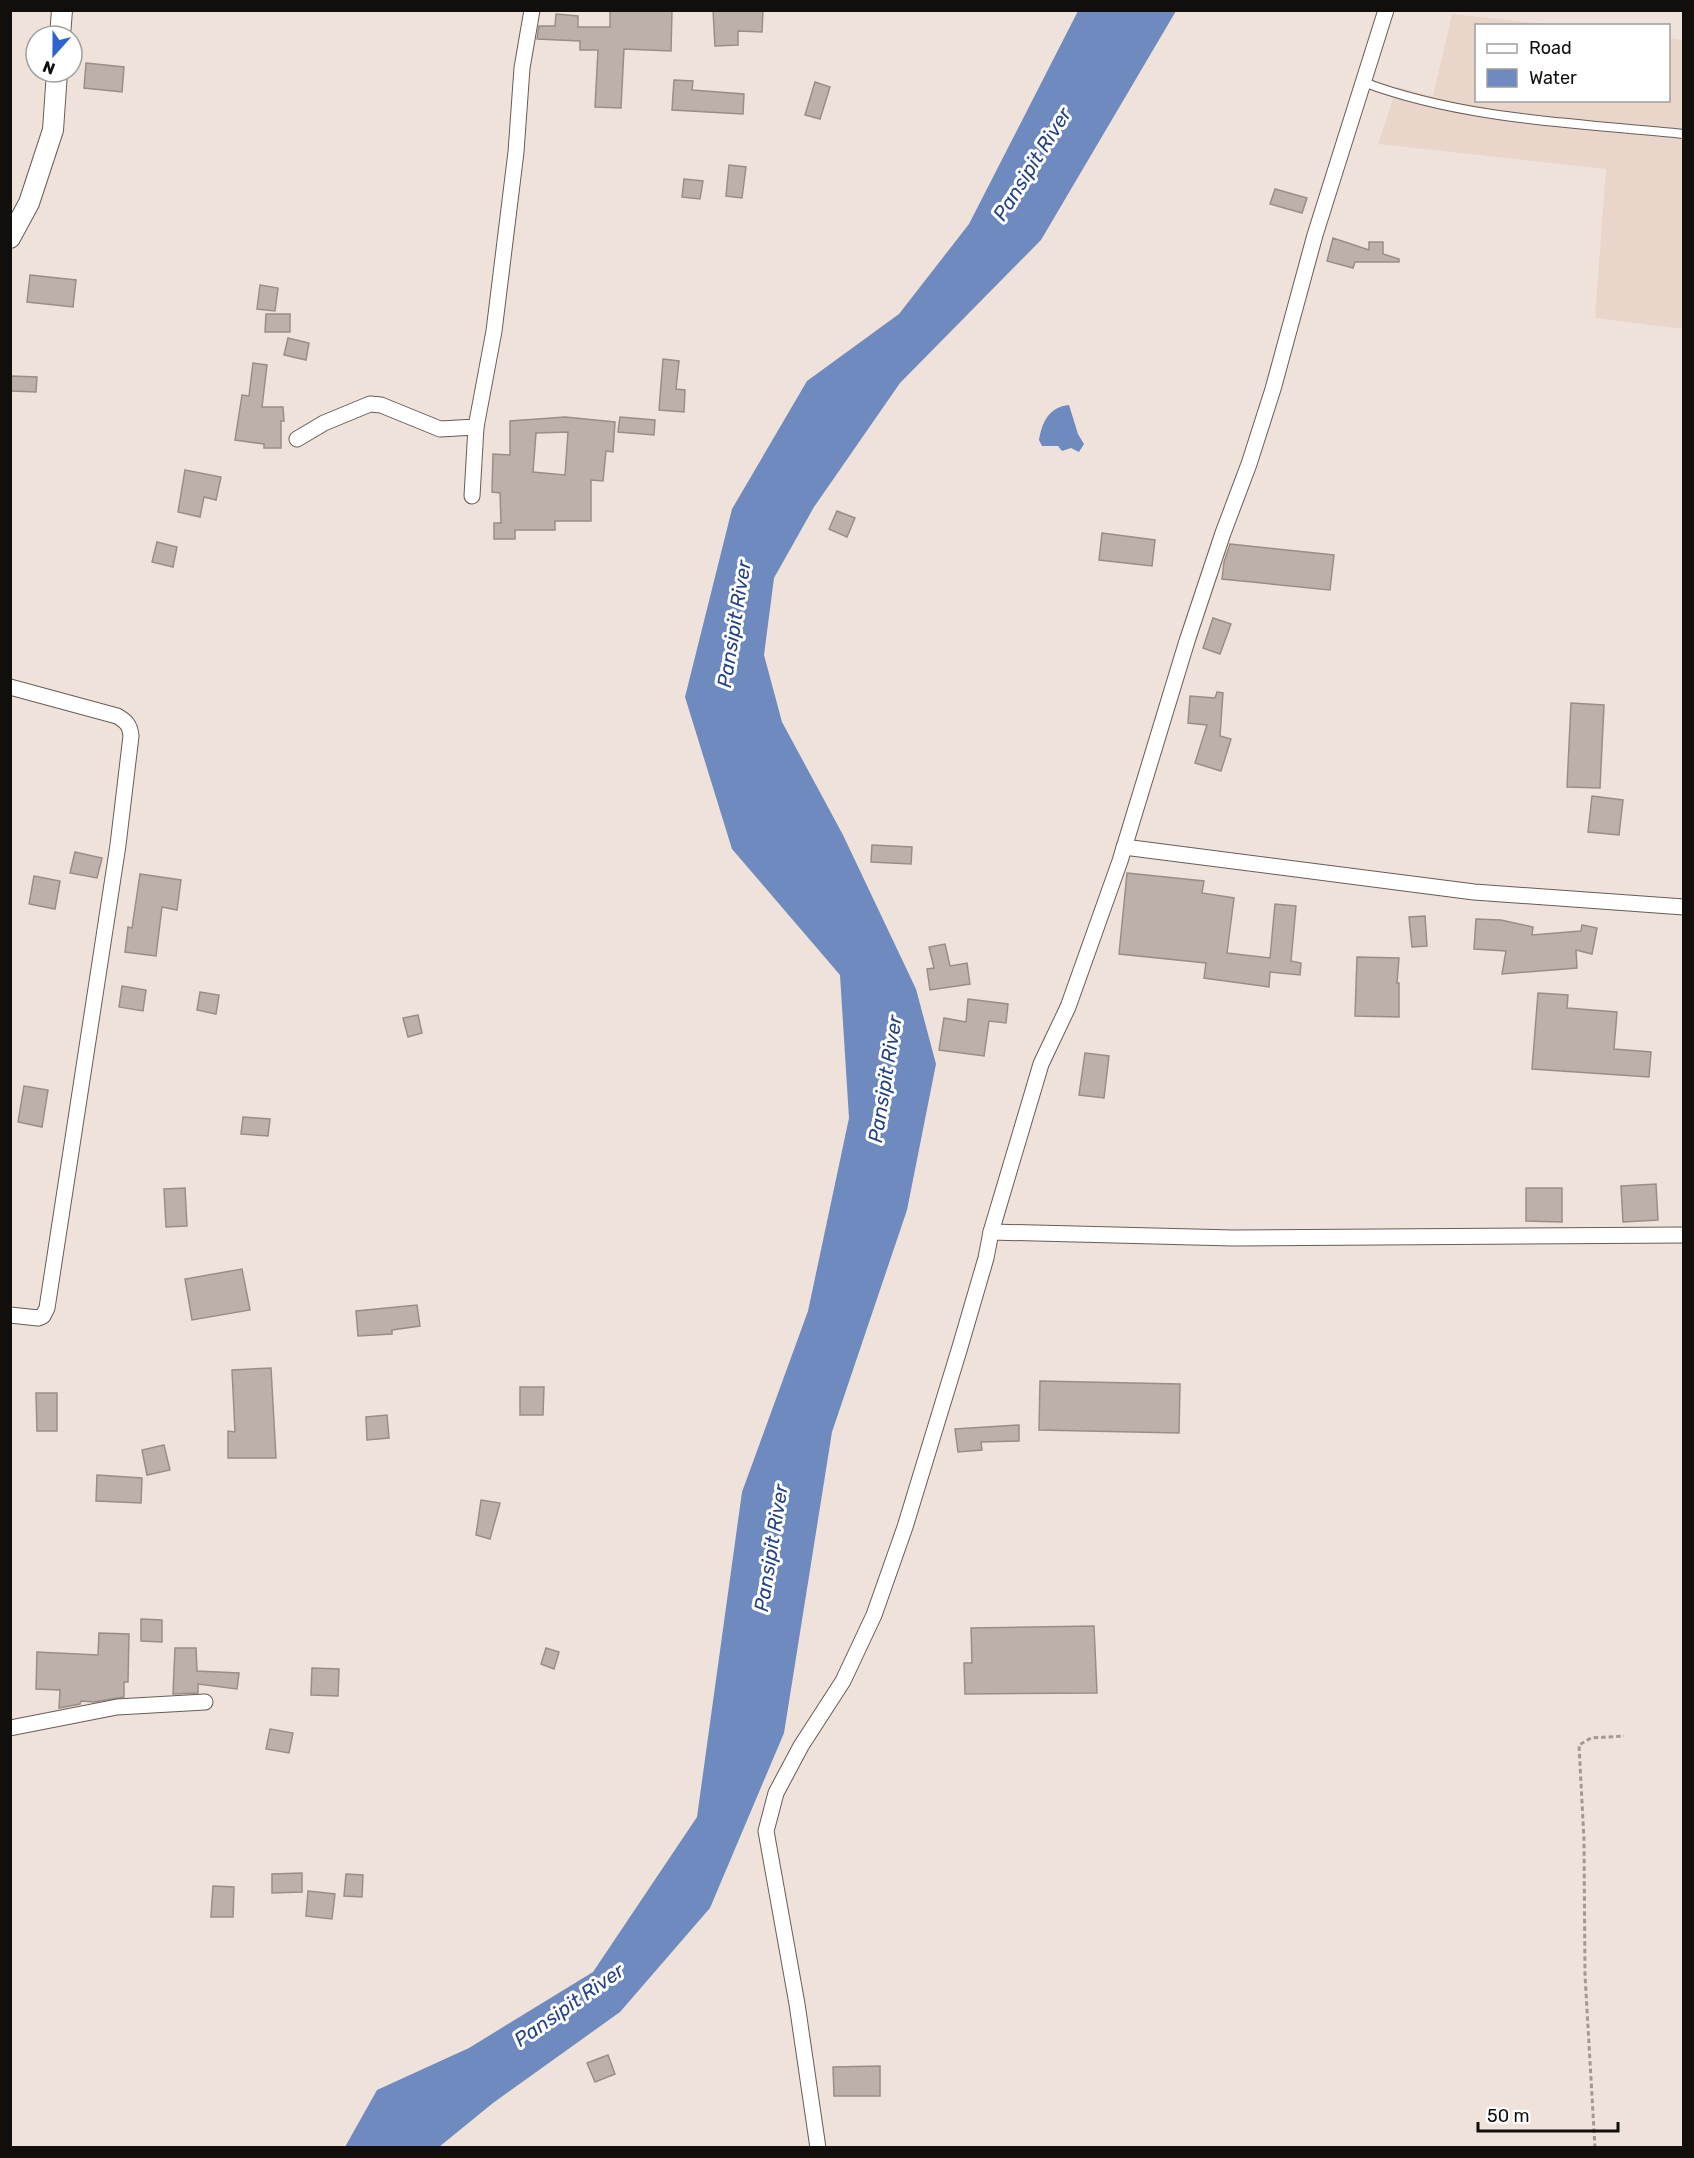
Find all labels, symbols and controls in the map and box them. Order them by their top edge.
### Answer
north arrow [24,24,84,84]
legend [1475,24,1670,102]
text: Road [1529,37,1572,59]
text: N [40,57,58,78]
text: Water [1529,67,1577,89]
water label: Pansipit River [988,102,1077,225]
water label: Pansipit River [712,557,756,689]
water label: Pansipit River [863,1012,907,1144]
water label: Pansipit River [749,1481,793,1613]
water label: Pansipit River [509,1958,630,2052]
scale bar [1478,2095,1618,2133]
text: 50 m [1487,2105,1530,2127]

